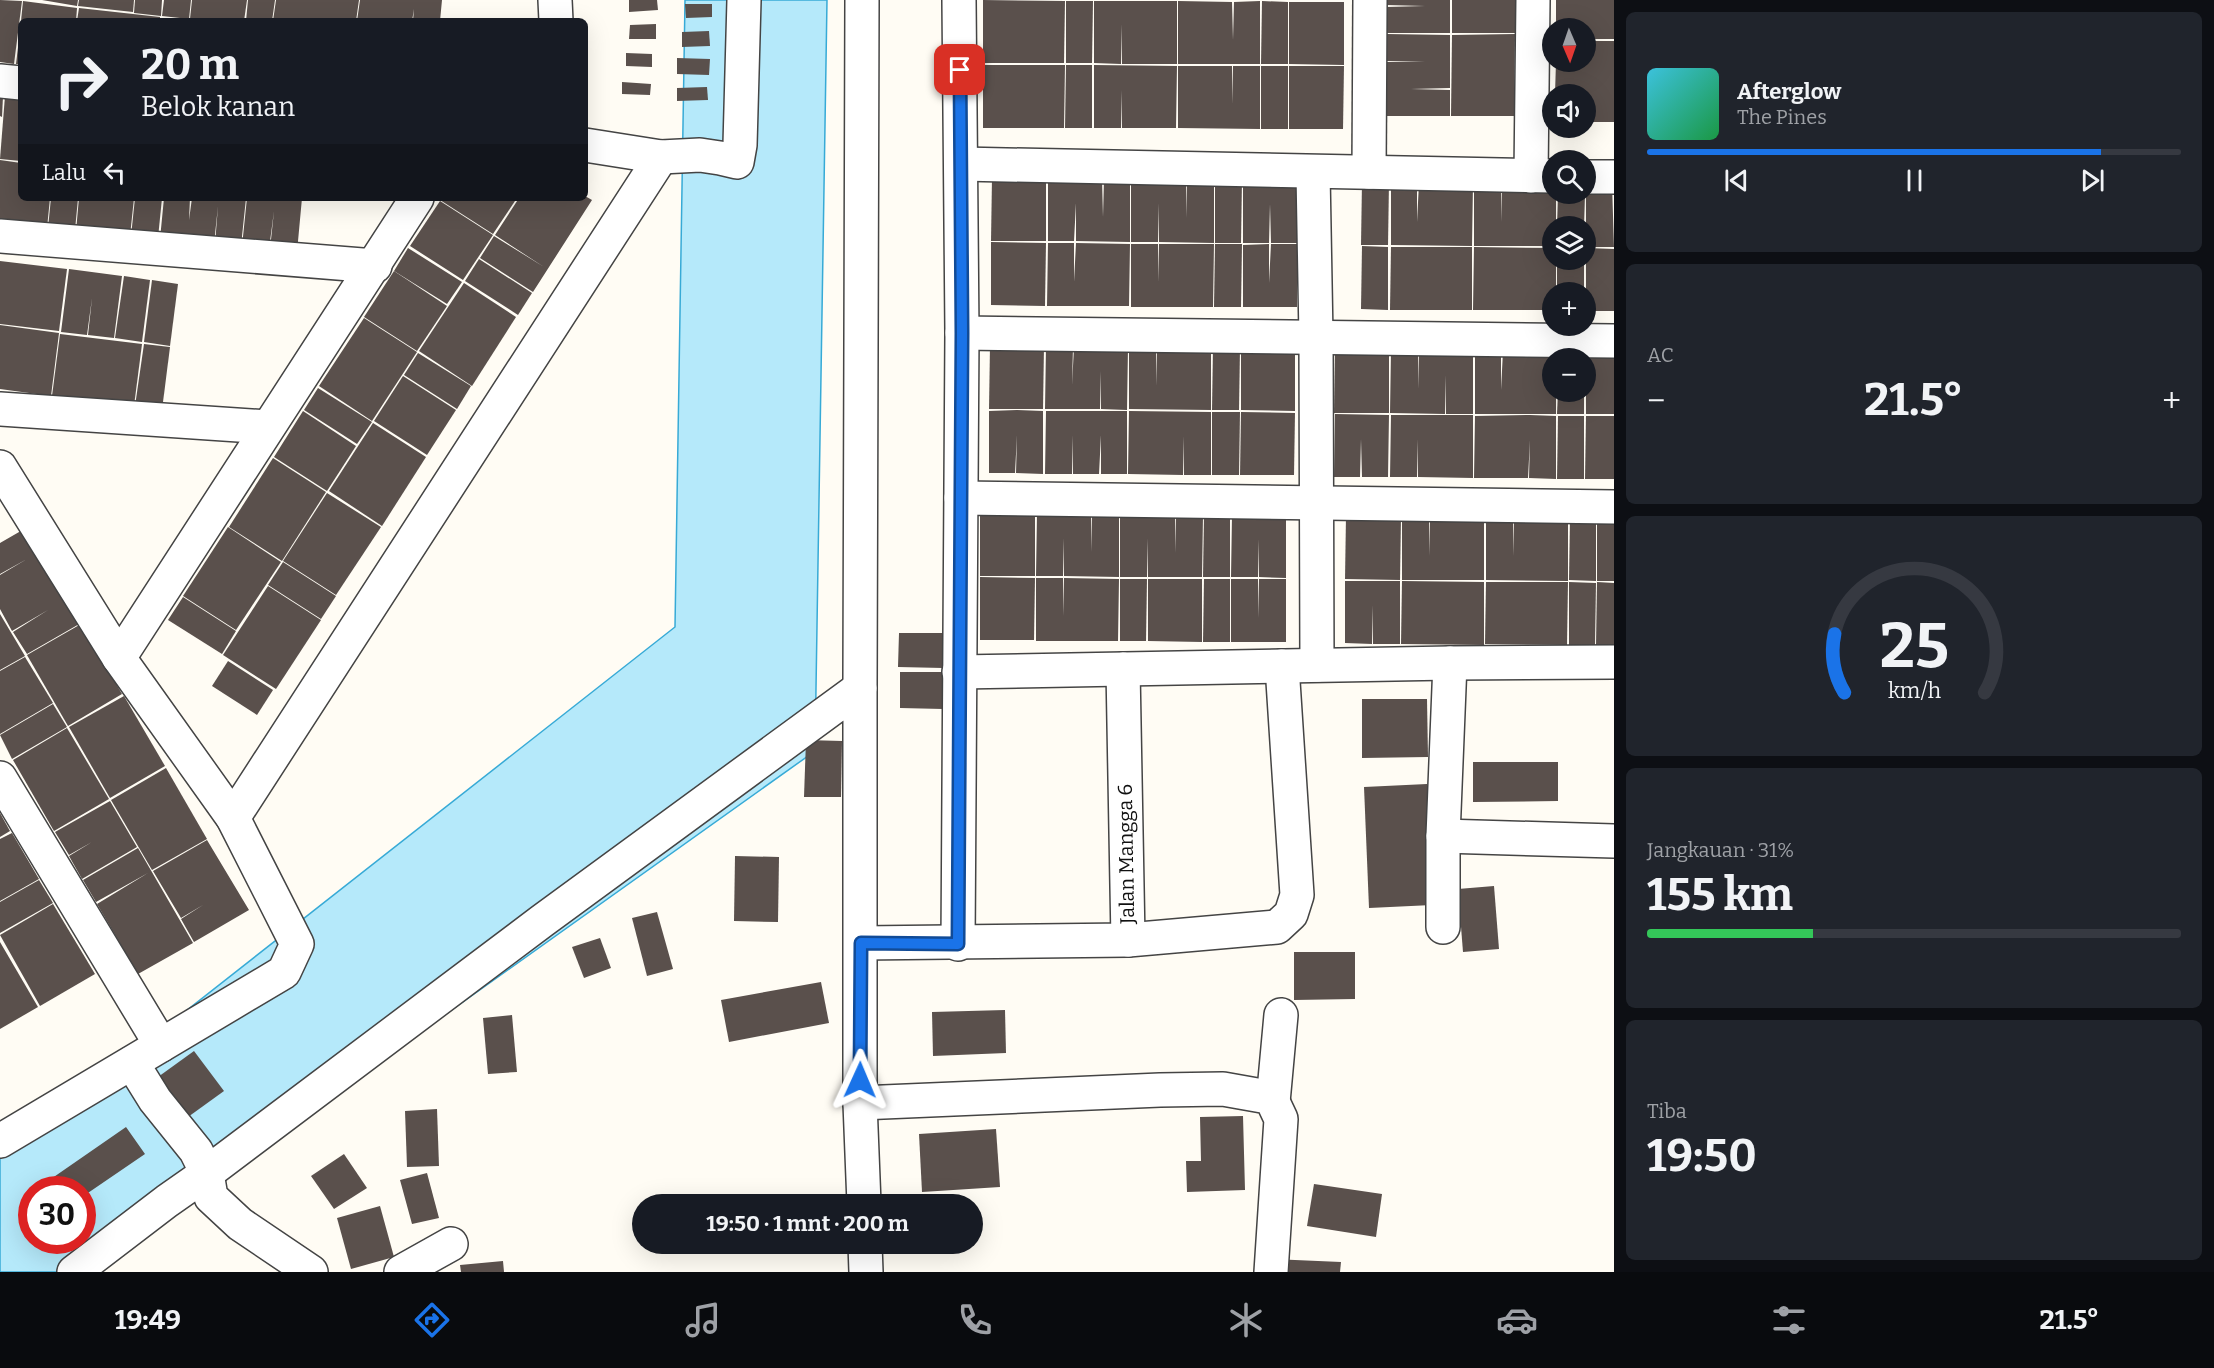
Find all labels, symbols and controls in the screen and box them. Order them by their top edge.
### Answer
north arrow [1542,18,1596,72]
map controls [1542,18,1596,402]
text: 20 m [141,40,239,90]
icon: right [42,42,120,120]
pin [934,44,985,95]
icon: arrive [943,53,976,86]
text: Afterglow [1737,78,1841,105]
button: sound [1542,84,1596,138]
text: Belok kanan [141,91,295,123]
text: The Pines [1737,105,1827,129]
button: search [1542,150,1596,204]
icon: left [98,156,131,189]
text: Lalu [42,159,86,186]
icon: previous [1720,164,1753,197]
icon: pause [1898,164,1931,197]
icon: next [2076,164,2109,197]
button: layers [1542,216,1596,270]
button: + [1542,282,1596,336]
text: AC [1647,343,1674,367]
button: − [1542,348,1596,402]
text: 21.5° [1864,373,1963,427]
text: − [1647,381,1665,421]
text: + [2162,381,2181,421]
text: 25 [1879,609,1949,684]
text: km/h [1887,678,1941,704]
street label: Jalan Mangga 6 [1113,784,1139,925]
text: Jangkauan · 31% [1647,838,1794,862]
text: 155 km [1647,868,1793,922]
position arrow [828,1048,892,1112]
text: Tiba [1647,1099,1687,1123]
text: 19:50 [1647,1129,1757,1183]
speed limit sign: 30 [18,1176,96,1254]
text: 19:50 · 1 mnt · 200 m [706,1210,909,1237]
icon: directions [411,1299,453,1341]
icon: music [682,1299,724,1341]
icon: phone [954,1299,996,1341]
icon: climate [1225,1299,1267,1341]
icon: car [1496,1299,1538,1341]
icon: filters [1768,1299,1810,1341]
text: 19:49 [115,1304,181,1336]
text: 21.5° [2039,1304,2099,1336]

